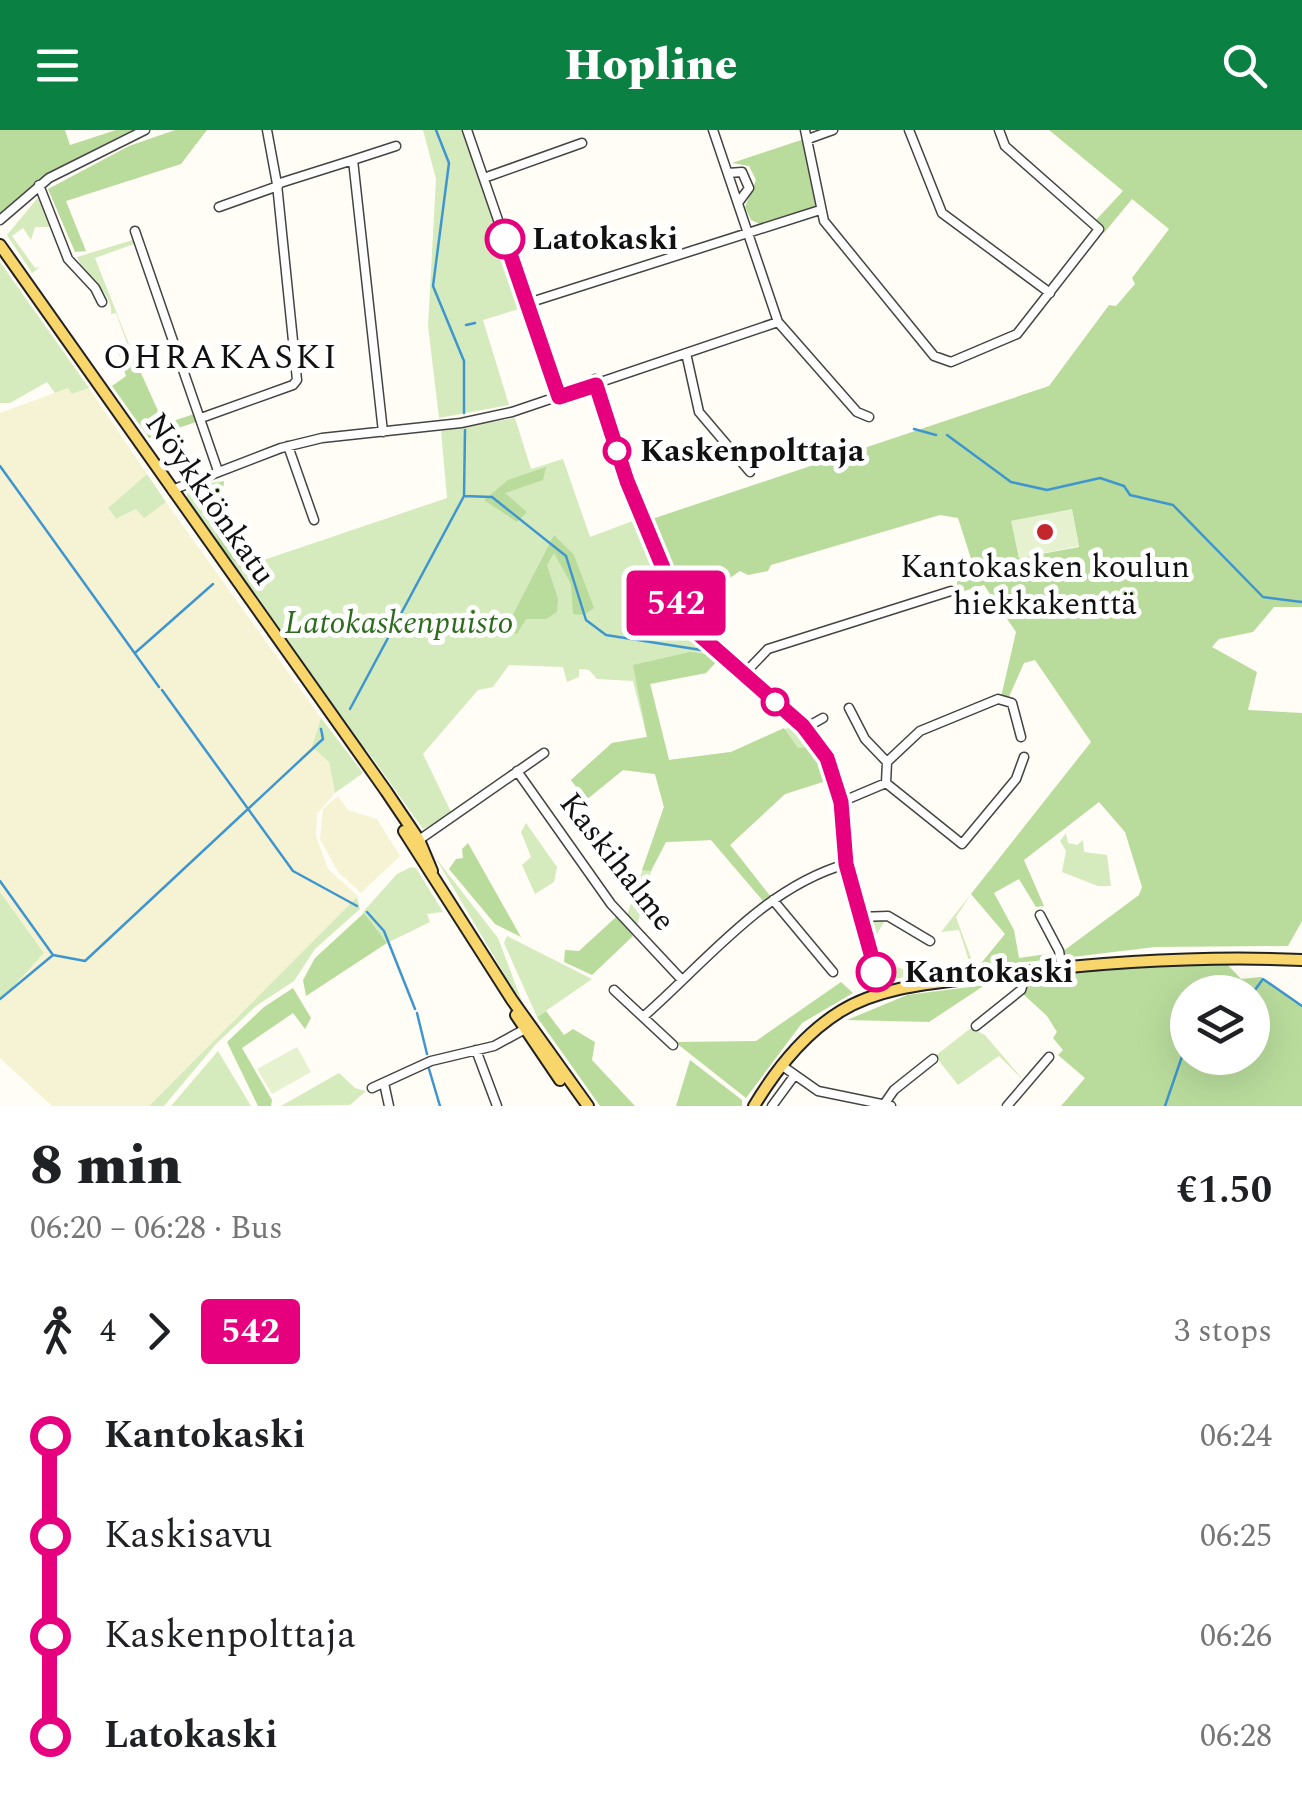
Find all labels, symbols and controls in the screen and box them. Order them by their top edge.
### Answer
text: Hopline [565,31,737,100]
icon: menu [30,38,85,93]
icon: search [1217,38,1272,93]
place label: Latokaski [532,215,678,264]
marker: Latokaski [486,220,524,258]
district label: OHRAKASKI [103,331,339,384]
street label: Nöykkiönkatu [132,403,288,595]
place label: Kaskenpolttaja [640,427,865,476]
marker: Kaskenpolttaja [604,438,630,464]
marker: Kantokasken koulun hiekkakenttä [1034,521,1056,543]
place label: Kantokasken koulun hiekkakenttä [900,543,1190,629]
line badge: 542 [618,570,734,636]
text: 542 [647,577,705,630]
park label: Latokaskenpuisto [284,599,514,648]
unlabelled marker [762,689,788,715]
street label: Kaskihalme [547,782,687,942]
place label: Kantokaski [904,948,1074,997]
marker: Kantokaski [857,953,895,991]
map controls [1170,975,1270,1075]
button: layers [1170,975,1270,1075]
text: 8 min [30,1125,182,1208]
text: €1.50 [1177,1162,1272,1220]
text: 06:20 – 06:28 · Bus [30,1204,283,1253]
icon: walk [30,1304,85,1359]
icon: forward [131,1304,186,1359]
text: 542 [221,1305,280,1358]
text: 4 [100,1307,116,1356]
text: 3 stops [1174,1307,1272,1356]
text: Kantokaski [104,1407,305,1465]
text: 06:24 [1200,1412,1272,1461]
text: Kaskisavu [104,1507,272,1565]
text: 06:25 [1200,1512,1272,1561]
text: Kaskenpolttaja [104,1607,356,1665]
text: 06:26 [1200,1612,1272,1661]
text: Latokaski [104,1707,278,1765]
text: 06:28 [1200,1712,1272,1761]

